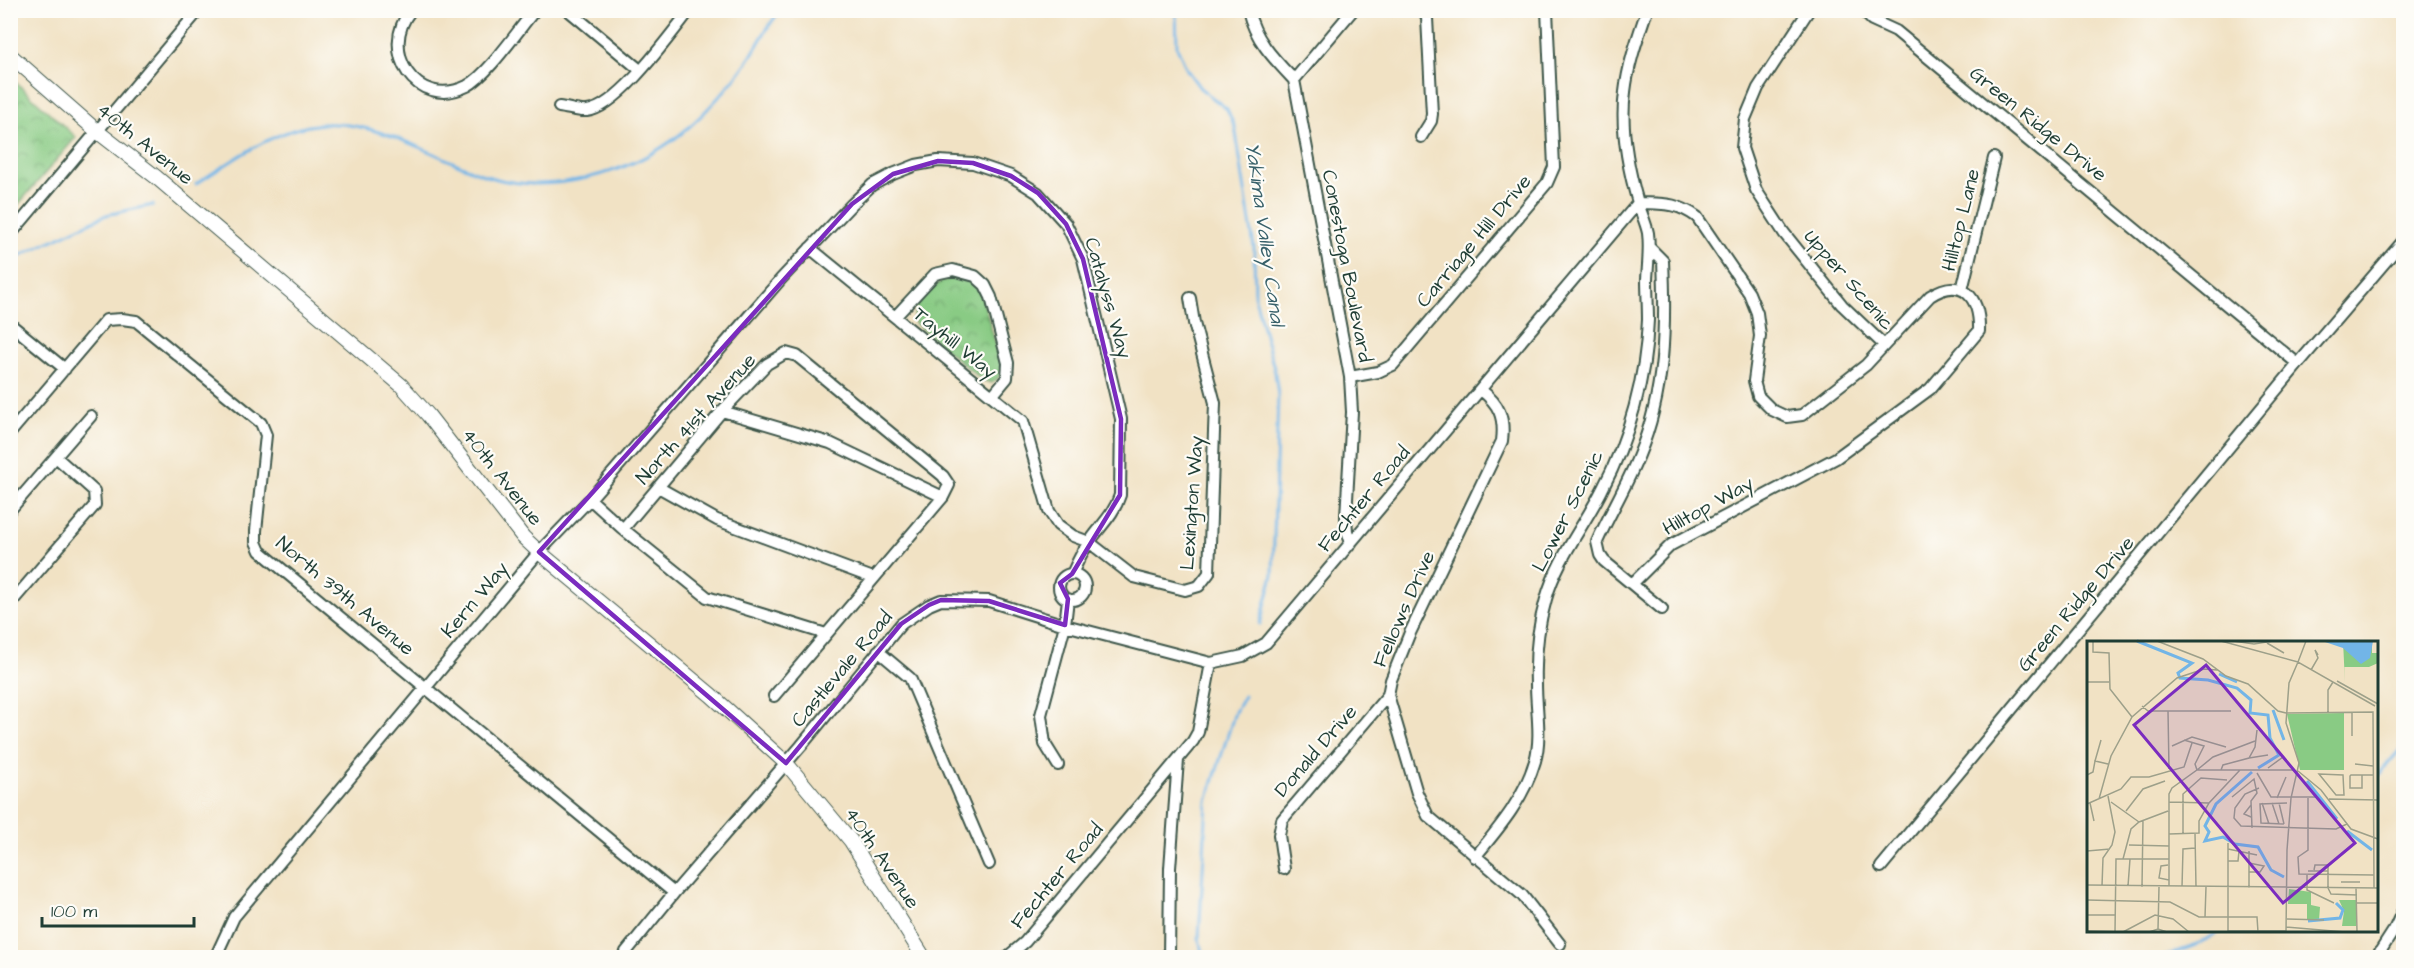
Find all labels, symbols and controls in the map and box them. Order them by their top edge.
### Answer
street label: Green Ridge Drive [1963,60,2113,189]
street label: 40th Avenue [91,96,199,192]
water label: Yakima Valley Canal [1237,140,1293,331]
street label: Hilltop Lane [1935,166,1987,274]
street label: Conestoga Boulevard [1314,167,1379,365]
street label: Carriage Hill Drive [1410,168,1539,314]
street label: Upper Scenic [1797,224,1901,337]
street label: Catalyss Way [1076,234,1139,362]
street label: Tayhill Way [906,300,1003,386]
street label: North 41st Avenue [629,347,763,491]
street label: 40th Avenue [455,422,549,532]
street label: Lexington Way [1173,435,1212,571]
street label: Fechter Road [1311,440,1417,558]
street label: Lower Scenic [1525,445,1611,577]
street label: Hilltop Way [1658,470,1759,543]
street label: North 39th Avenue [270,530,421,663]
street label: Green Ridge Drive [2011,530,2142,679]
street label: Fellows Drive [1366,546,1442,672]
street label: Kern Way [435,556,516,645]
street label: Castlevale Road [785,605,899,733]
inset map [2087,641,2378,932]
street label: Donald Drive [1268,699,1364,803]
street label: 40th Avenue [838,802,926,915]
street label: Fechter Road [1004,817,1110,935]
scale bar [42,890,194,928]
text: 100 m [51,899,97,924]

